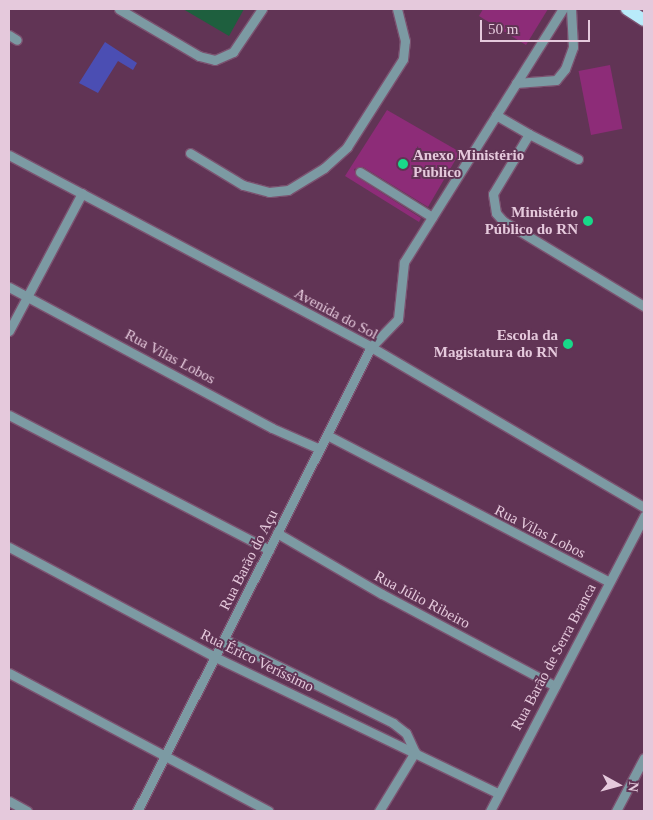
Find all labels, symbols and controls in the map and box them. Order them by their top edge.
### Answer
scale bar [483,10,593,42]
text: 50 m [488,21,518,37]
place label: Anexo Ministério Público [413,146,524,181]
marker: Anexo Ministério Público [397,158,409,170]
place label: Ministério Público do RN [485,203,578,238]
marker: Ministério Público do RN [582,215,594,227]
street label: Avenida do Sol [291,284,381,344]
street label: Rua Vilas Lobos [122,326,218,388]
place label: Escola da Magistatura do RN [434,326,558,361]
marker: Escola da Magistatura do RN [562,338,574,350]
street label: Rua Vilas Lobos [491,501,589,563]
street label: Rua Barão do Açu [216,506,282,614]
street label: Rua Júlio Ribeiro [371,567,473,633]
street label: Rua Barão de Serra Branca [508,581,600,733]
street label: Rua Érico Veríssimo [197,626,317,696]
north arrow [593,760,643,810]
text: N [625,781,641,793]

